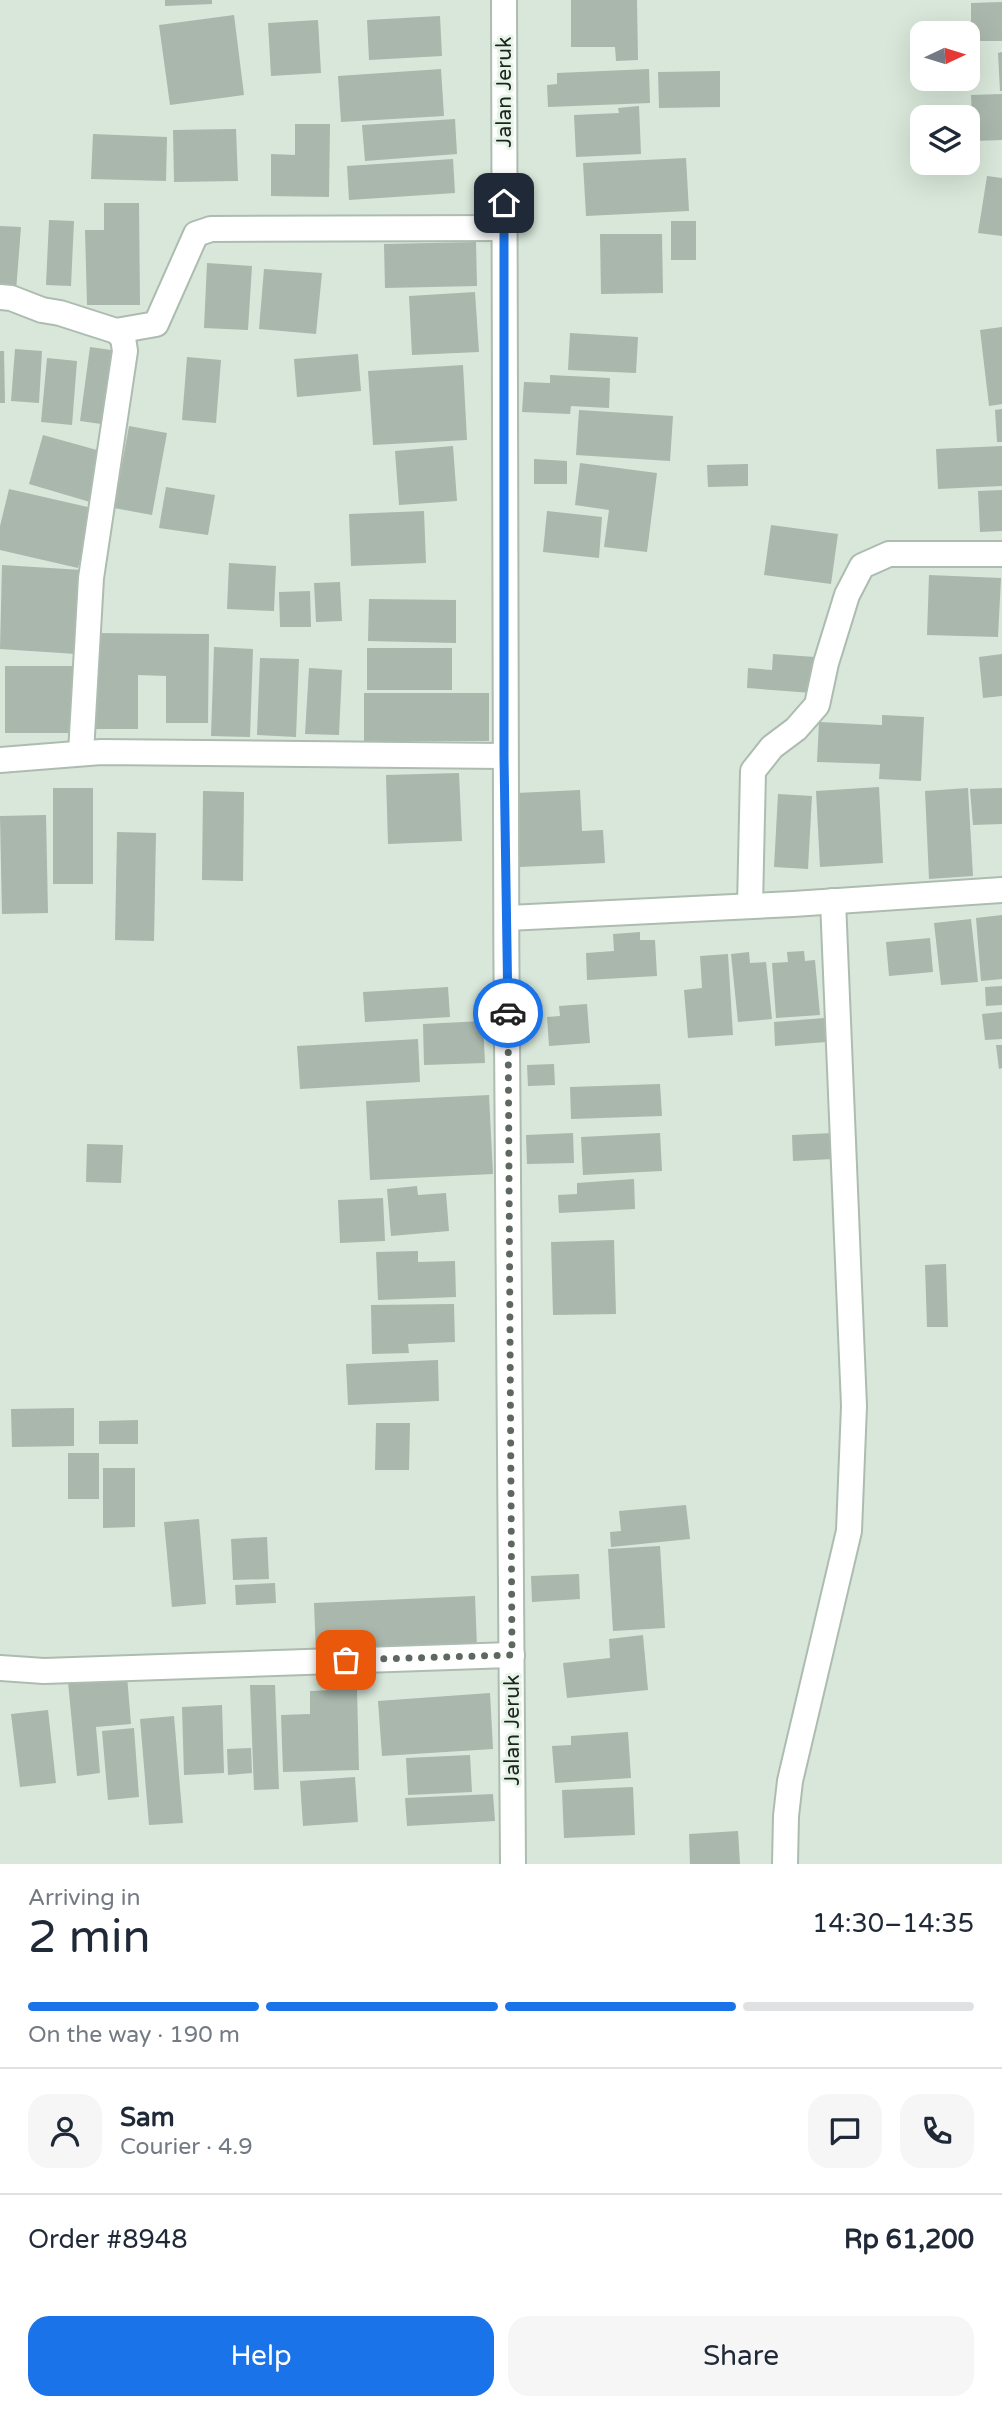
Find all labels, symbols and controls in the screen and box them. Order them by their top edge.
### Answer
north arrow [910,21,980,91]
map controls [910,21,980,175]
street label: Jalan Jeruk [492,37,517,147]
button: layers [910,105,980,175]
pin [474,173,534,233]
icon: home [485,184,523,222]
courier [473,978,543,1048]
icon: car [489,994,527,1032]
pin [316,1630,376,1690]
icon: bag [327,1641,365,1679]
street label: Jalan Jeruk [500,1675,525,1785]
text: Arriving in [28,1884,141,1912]
text: 14:30–14:35 [812,1908,974,1939]
text: 2 min [28,1910,151,1965]
text: On the way · 190 m [28,2021,240,2049]
button: person [28,2094,102,2168]
button: chat [808,2094,882,2168]
button: phone [900,2094,974,2168]
text: Sam [120,2102,175,2133]
text: Courier · 4.9 [120,2133,253,2161]
text: Order #8948 [28,2224,188,2255]
text: Rp 61,200 [844,2224,974,2255]
button: Help [28,2316,494,2396]
button: Share [508,2316,974,2396]

